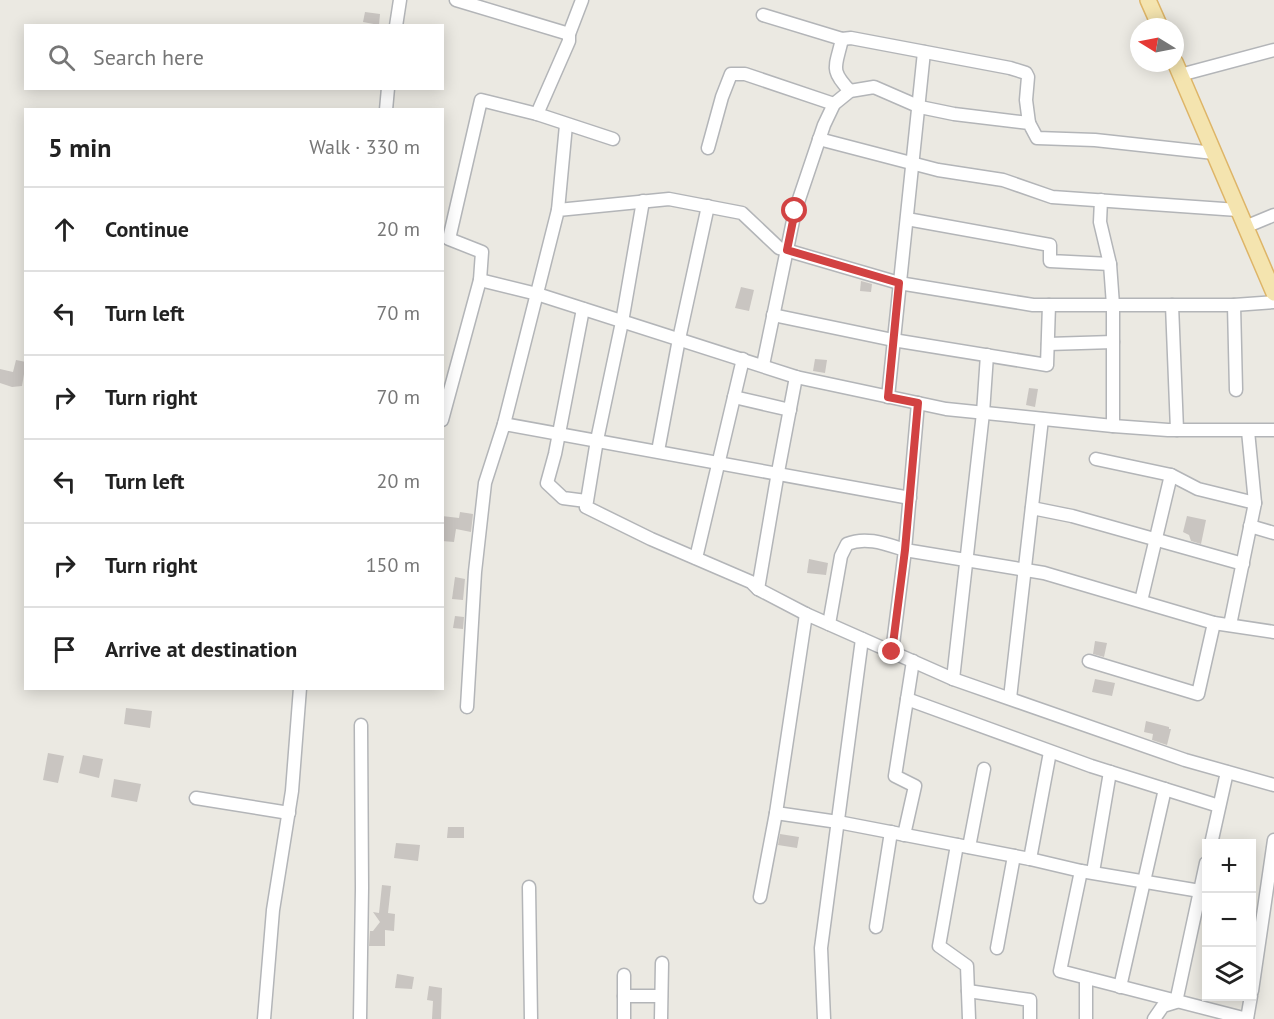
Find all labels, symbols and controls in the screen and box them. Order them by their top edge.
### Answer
north arrow [1130,18,1184,72]
search box [24,24,444,90]
icon: search [45,41,78,74]
text: Search here [93,43,204,71]
text: 5 min [48,131,111,164]
text: Walk · 330 m [309,134,420,160]
route start [781,197,807,223]
icon: ahead [48,213,81,246]
text: Continue [105,215,189,243]
text: 20 m [377,216,420,242]
icon: left [48,297,81,330]
text: Turn left [105,299,185,327]
text: 70 m [377,300,420,326]
icon: right [48,381,81,414]
text: Turn right [105,383,197,411]
text: 70 m [377,384,420,410]
icon: left [48,465,81,498]
text: Turn left [105,467,185,495]
text: 20 m [377,468,420,494]
icon: right [48,549,81,582]
text: Turn right [105,551,197,579]
text: 150 m [366,552,420,578]
icon: arrive [48,633,81,666]
text: Arrive at destination [105,635,297,663]
route end [878,638,904,664]
map controls [1202,839,1256,1001]
button: + [1202,839,1256,893]
button: − [1202,893,1256,947]
button: layers [1202,947,1256,1001]

